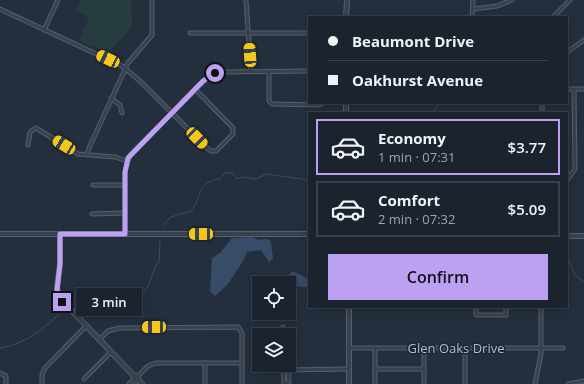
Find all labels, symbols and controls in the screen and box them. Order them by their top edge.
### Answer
text: Beaumont Drive [352,31,474,51]
car [243,43,257,67]
car [95,48,121,70]
route start [206,64,224,82]
text: Oakhurst Avenue [352,70,483,90]
car [184,125,210,151]
text: Economy [378,128,446,148]
icon: car [330,129,366,165]
car [51,134,77,156]
text: $3.77 [508,137,546,157]
text: 1 min · 07:31 [378,148,455,166]
text: Comfort [378,190,440,210]
icon: car [330,191,366,227]
text: $5.09 [508,199,546,219]
text: 2 min · 07:32 [378,210,455,228]
car [189,228,213,240]
button: Confirm [328,254,548,300]
map controls [252,276,296,372]
button: locate [252,276,296,320]
callout: 3 min [76,288,142,316]
route end [53,293,71,311]
text: 3 min [91,293,127,311]
car [142,321,166,333]
button: layers [252,328,296,372]
street label: Glen Oaks Drive [408,339,504,357]

